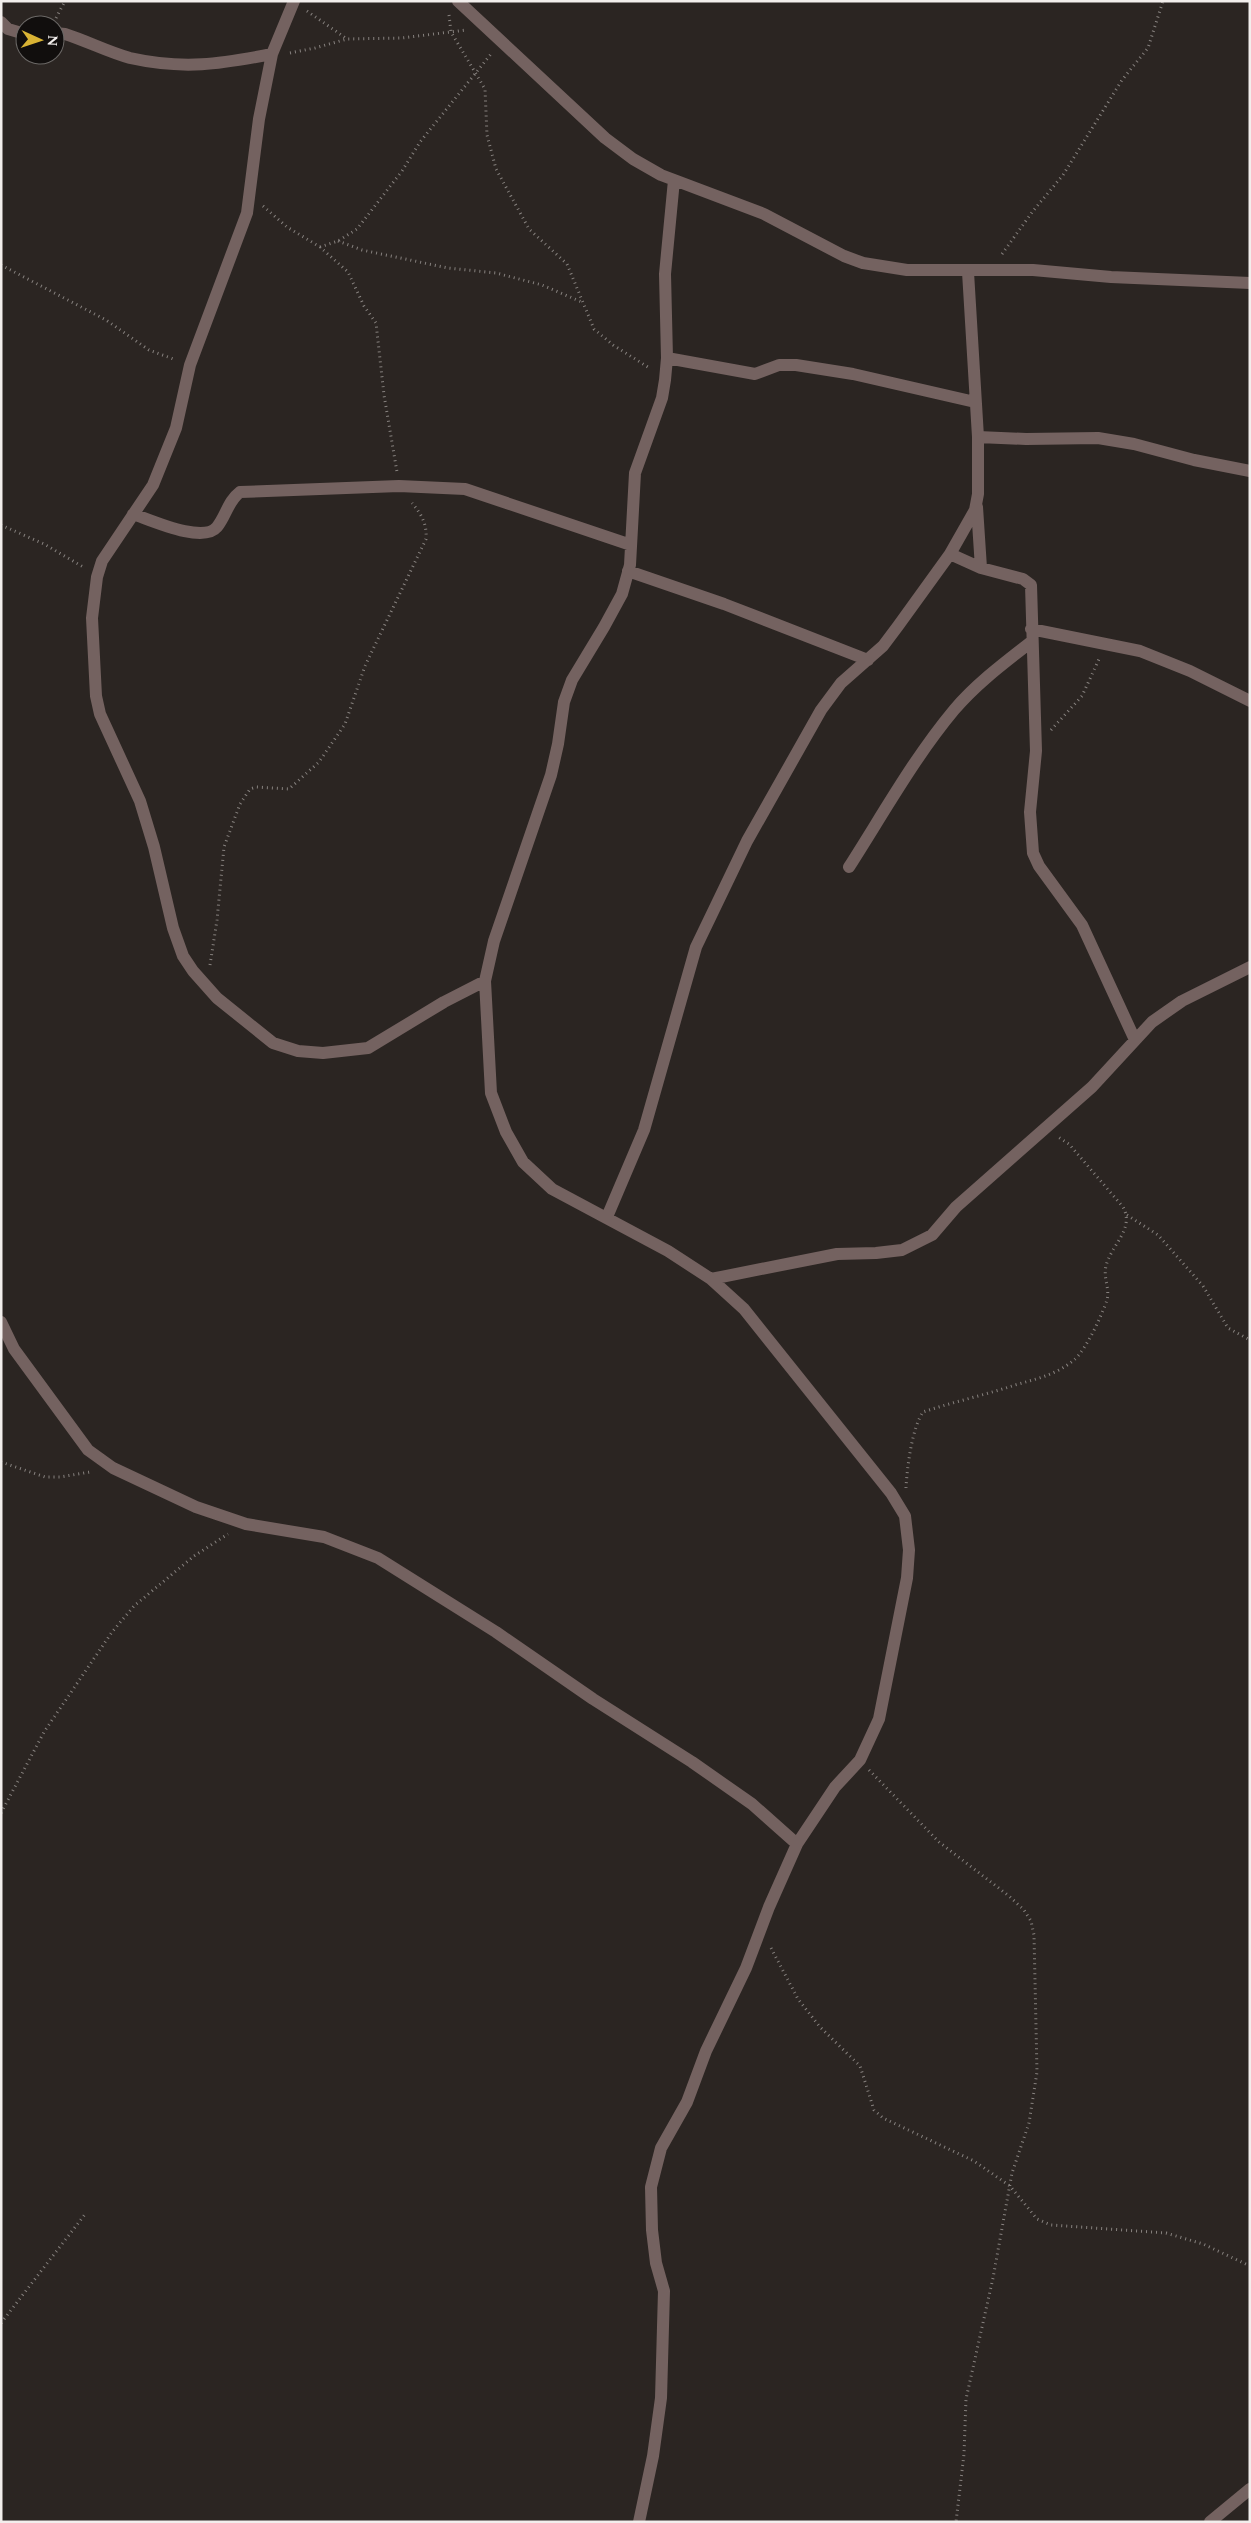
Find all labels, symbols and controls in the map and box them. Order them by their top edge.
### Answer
north arrow [15,15,65,65]
text: N [42,34,63,47]

